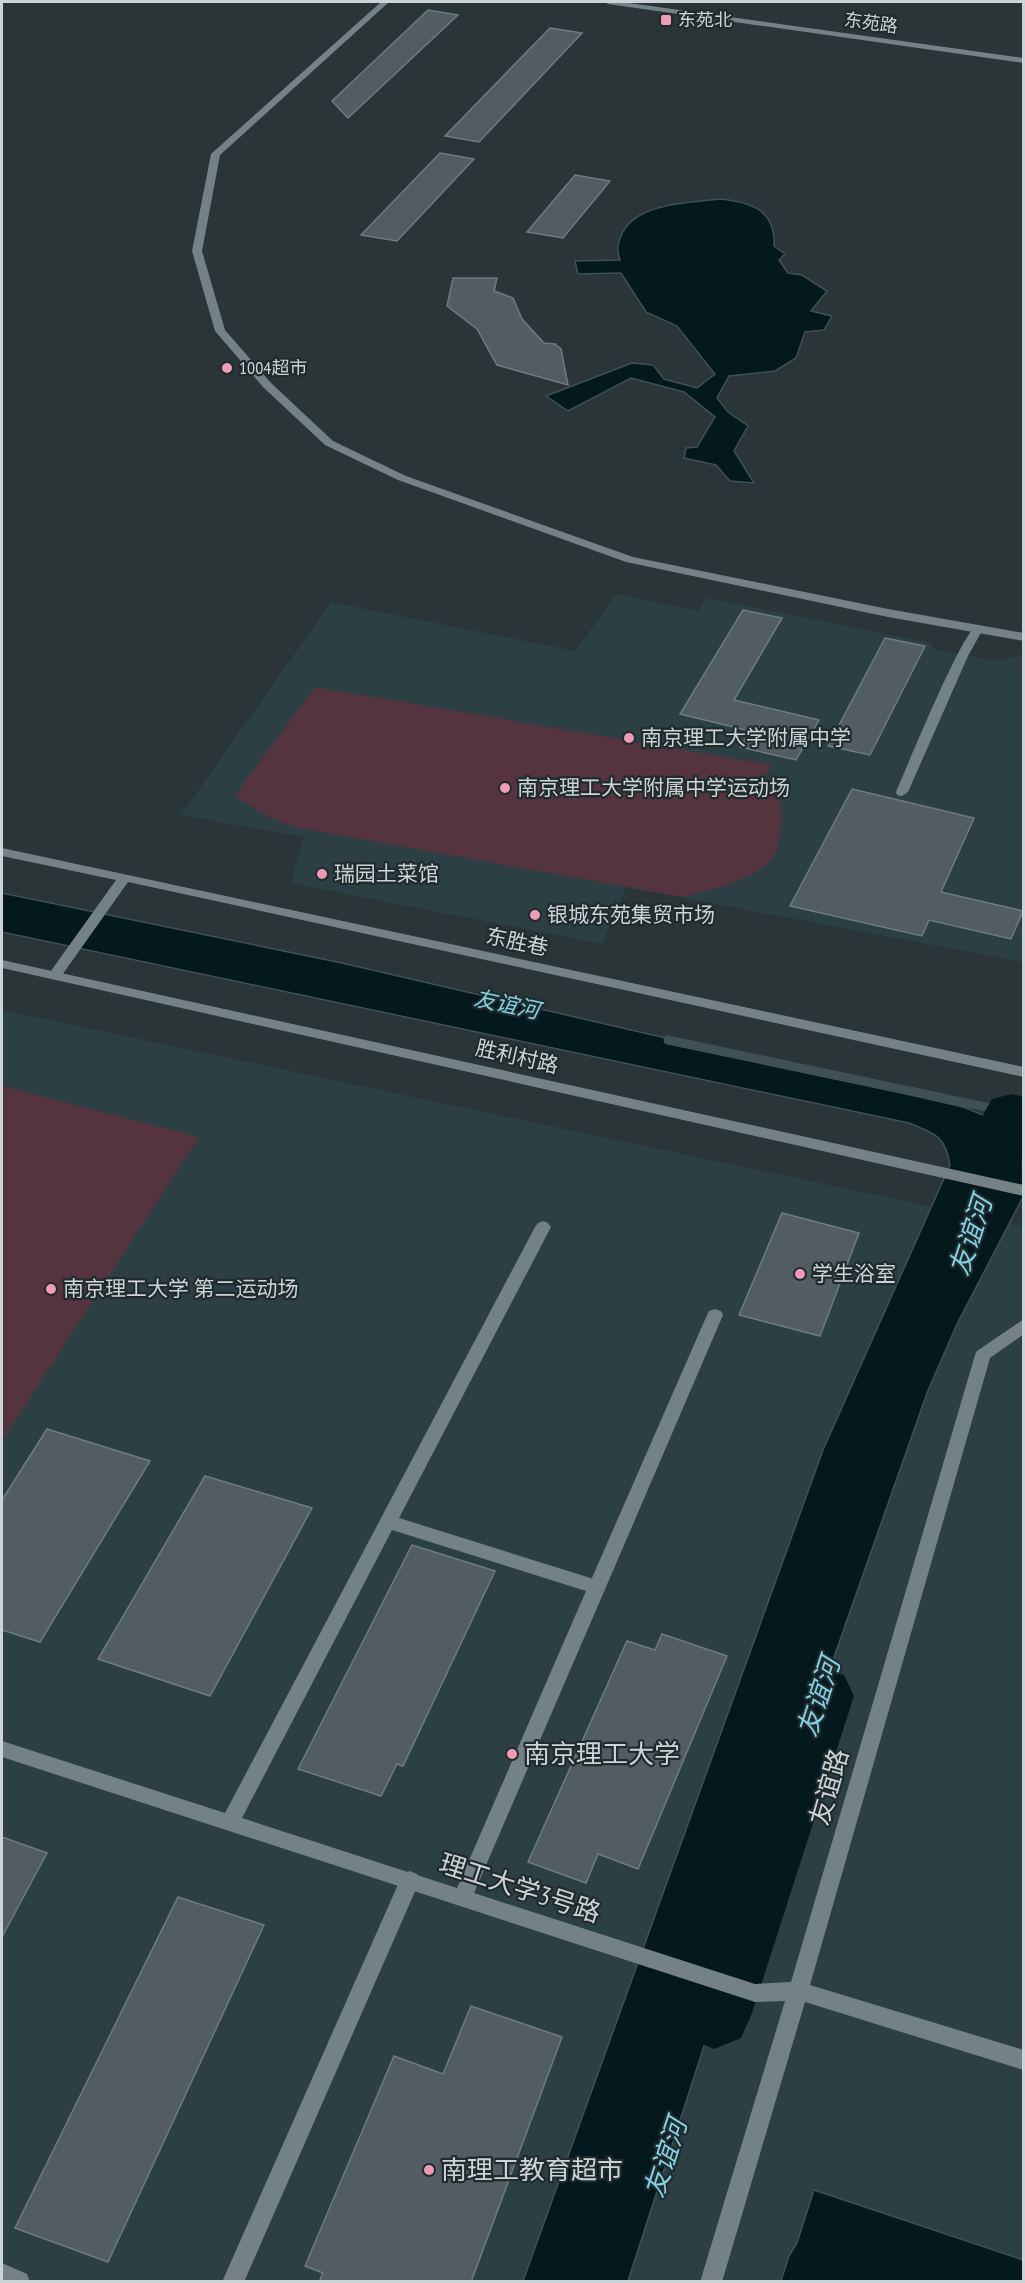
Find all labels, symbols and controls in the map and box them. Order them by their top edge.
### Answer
street label: 东苑路 [843,7,899,38]
place label: 东苑北 [678,8,732,31]
marker: 东苑北 [659,13,673,27]
place label: 1004超市 [239,356,307,379]
marker: 1004超市 [220,361,234,375]
place label: 南京理工大学附属中学 [641,724,851,751]
marker: 南京理工大学附属中学 [622,731,636,745]
place label: 南京理工大学附属中学运动场 [517,774,790,801]
marker: 南京理工大学附属中学运动场 [498,781,512,795]
place label: 瑞园土菜馆 [334,860,439,887]
marker: 瑞园土菜馆 [315,867,329,881]
place label: 银城东苑集贸市场 [547,901,715,928]
marker: 银城东苑集贸市场 [528,908,542,922]
street label: 东胜巷 [483,922,551,961]
water label: 友谊河 [472,983,546,1025]
street label: 胜利村路 [473,1034,561,1079]
water label: 友谊河 [941,1187,1000,1279]
place label: 学生浴室 [812,1260,896,1287]
marker: 学生浴室 [793,1267,807,1281]
place label: 南京理工大学 第二运动场 [63,1275,298,1302]
marker: 南京理工大学 第二运动场 [44,1282,58,1296]
water label: 友谊河 [789,1648,848,1740]
place label: 南京理工大学 [524,1737,680,1770]
street label: 友谊路 [802,1745,855,1829]
marker: 南京理工大学 [505,1747,519,1761]
street label: 理工大学3号路 [435,1846,605,1929]
water label: 友谊河 [636,2109,695,2201]
place label: 南理工教育超市 [441,2153,623,2186]
marker: 南理工教育超市 [422,2163,436,2177]

